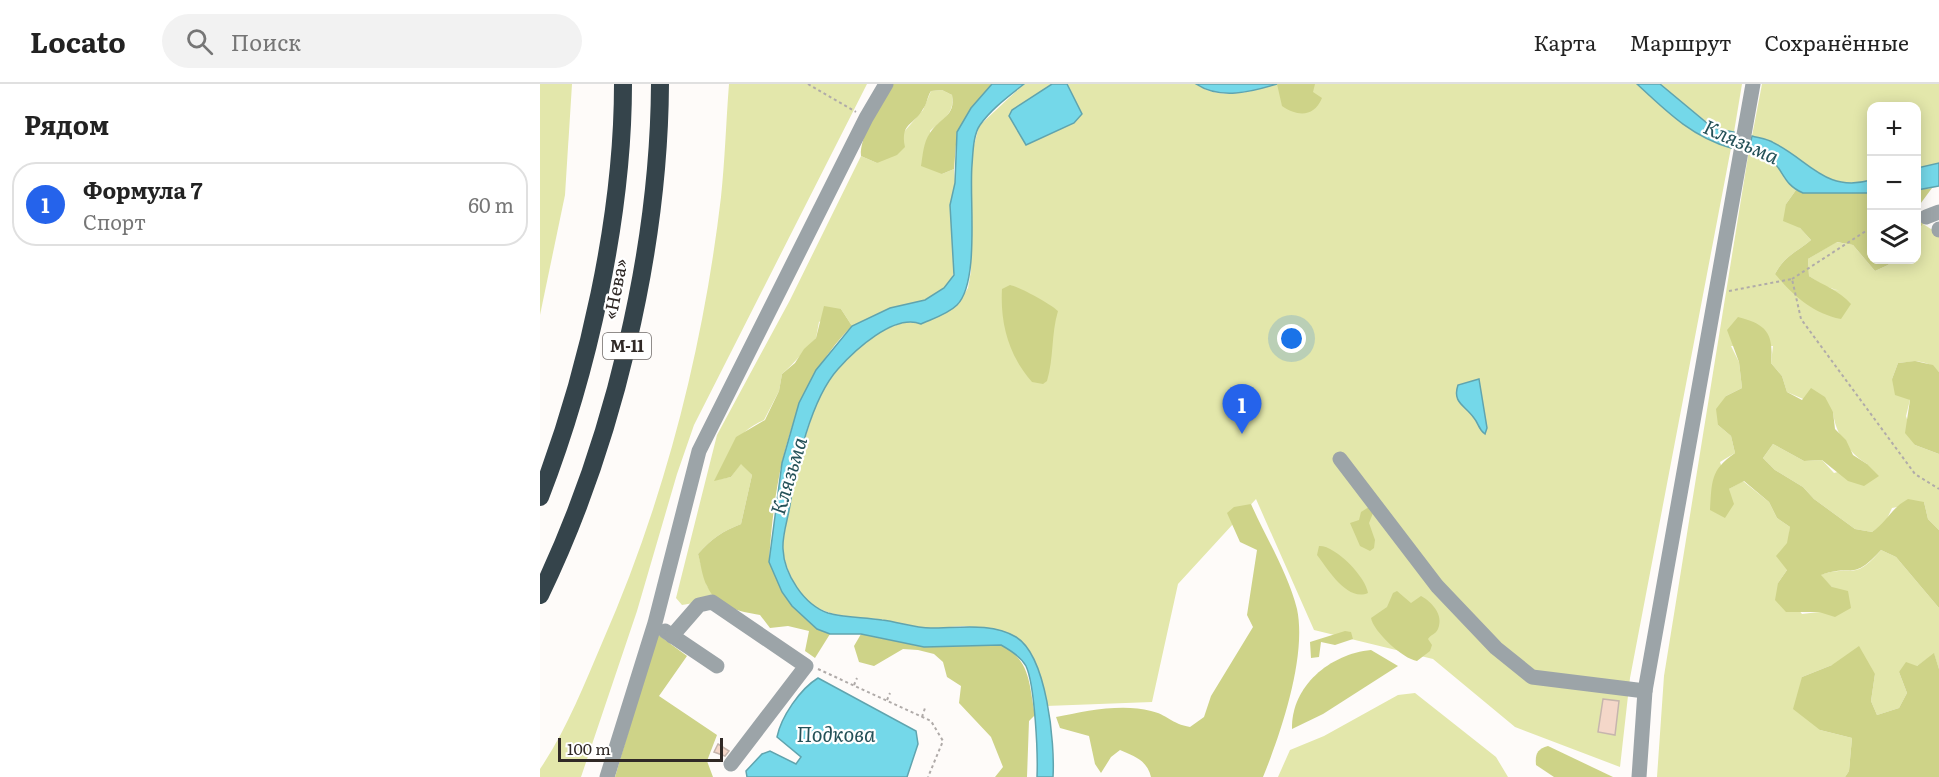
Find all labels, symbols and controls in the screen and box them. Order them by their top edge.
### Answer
search box [162,14,582,68]
text: Locato [30,20,126,62]
icon: search [183,25,216,58]
text: Поиск [231,25,301,58]
text: Карта [1533,26,1596,57]
text: Маршрут [1629,26,1731,57]
text: Сохранённые [1764,26,1909,57]
map controls [1867,102,1921,264]
button: + [1867,102,1921,156]
text: Рядом [24,104,109,143]
water label: Клязьма [1699,110,1785,170]
button: − [1867,156,1921,210]
text: Формула 7 [83,173,203,206]
text: 1 [41,189,50,219]
text: 60 m [468,189,514,219]
text: Спорт [83,206,146,236]
button: layers [1867,210,1921,264]
street label: «Нева» [595,256,634,322]
your location [1277,324,1306,353]
road number: М-11 [603,333,651,359]
pin: 1 [1222,384,1262,434]
water label: Клязьма [761,432,813,518]
water label: Подкова [797,718,876,748]
scale bar [558,735,723,762]
text: 100 m [567,736,611,760]

